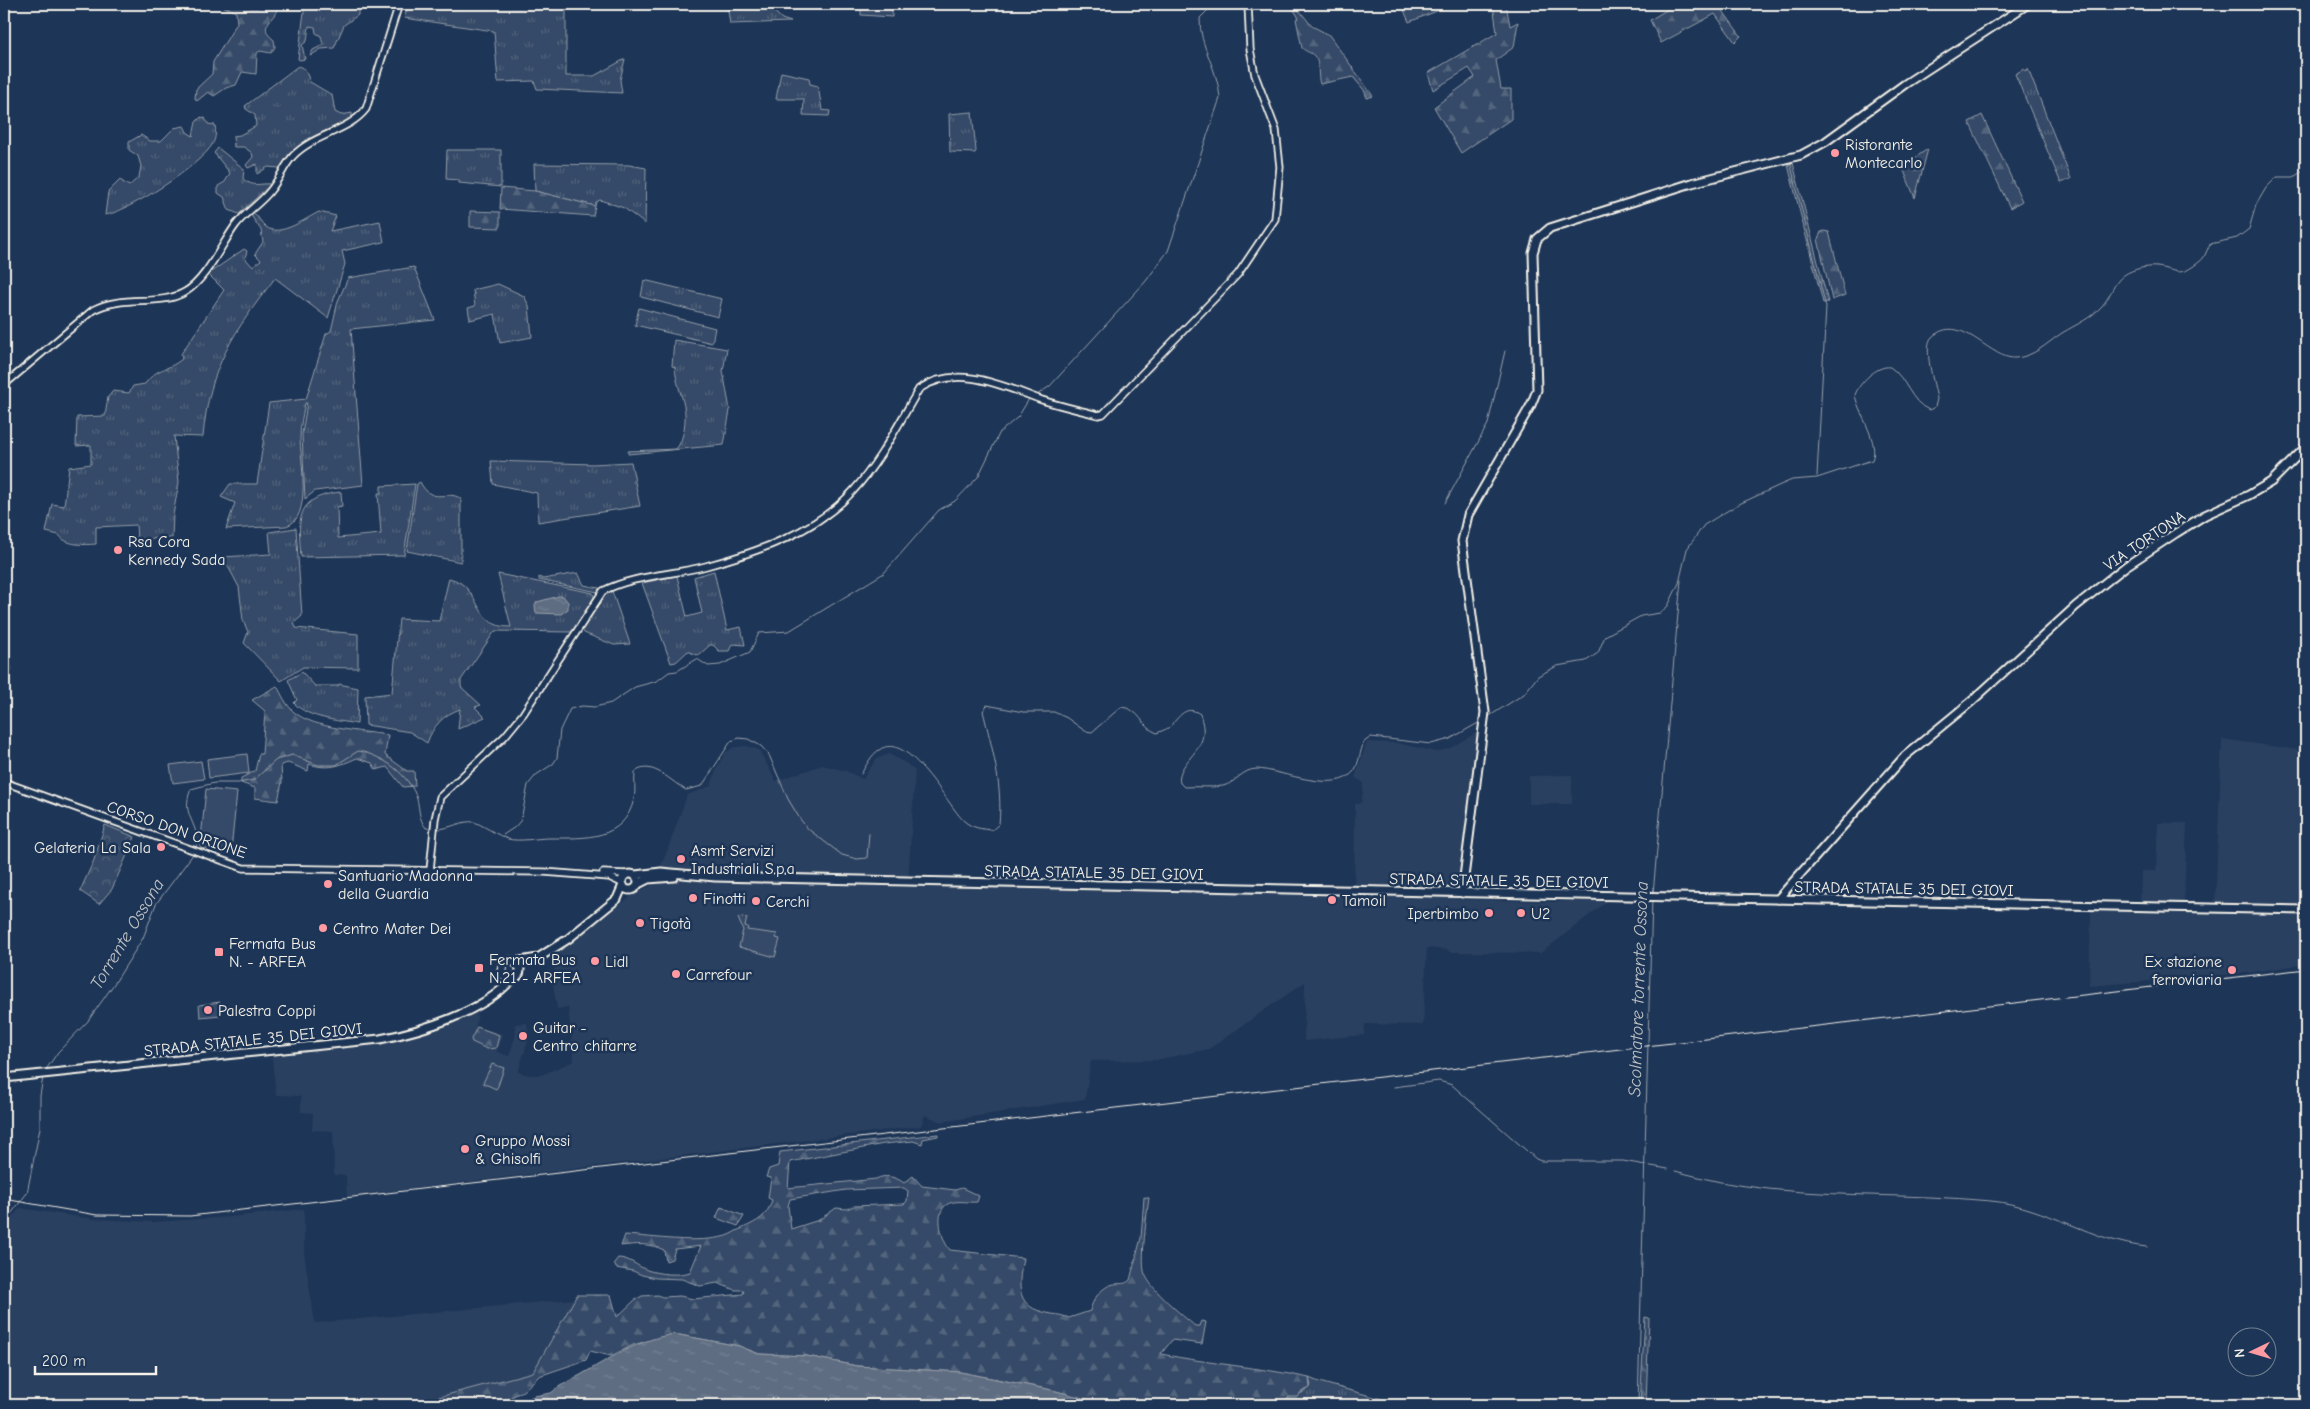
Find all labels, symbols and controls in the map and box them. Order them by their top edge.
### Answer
place label: Ristorante Montecarlo [1845,136,1922,172]
marker: Ristorante Montecarlo [1829,147,1841,159]
street label: VIA TORTONA [2100,507,2189,575]
place label: Rsa Cora Kennedy Sada [128,533,226,569]
marker: Rsa Cora Kennedy Sada [112,544,124,556]
street label: CORSO DON ORIONE [105,798,249,862]
place label: Gelateria La Sala [34,839,151,857]
marker: Gelateria La Sala [155,841,167,853]
place label: Asmt Servizi Industriali S.p.a [691,842,795,878]
marker: Asmt Servizi Industriali S.p.a [675,853,687,865]
street label: STRADA STATALE 35 DEI GIOVI [984,862,1204,884]
place label: Santuario Madonna della Guardia [338,867,473,903]
street label: STRADA STATALE 35 DEI GIOVI [1389,870,1609,892]
water label: Torrente Ossona [86,875,169,993]
marker: Santuario Madonna della Guardia [322,878,334,890]
street label: STRADA STATALE 35 DEI GIOVI [1794,878,2014,900]
water label: Scolmatore torrente Ossona [1624,881,1653,1097]
place label: Finotti [703,890,746,908]
marker: Finotti [687,892,699,904]
place label: Tamoil [1342,892,1386,910]
place label: Cerchi [766,893,810,911]
marker: Tamoil [1326,894,1338,906]
marker: Cerchi [750,895,762,907]
place label: Iperbimbo [1407,905,1479,923]
place label: U2 [1531,905,1550,923]
marker: Iperbimbo [1483,907,1495,919]
marker: U2 [1515,907,1527,919]
place label: Tigotà [650,915,691,933]
marker: Tigotà [634,917,646,929]
place label: Centro Mater Dei [333,920,451,938]
marker: Centro Mater Dei [317,922,329,934]
place label: Fermata Bus N. - ARFEA [229,935,316,971]
marker: Fermata Bus N. - ARFEA [213,946,225,958]
place label: Fermata Bus N.21 - ARFEA [489,951,581,987]
place label: Lidl [605,953,629,971]
place label: Ex stazione ferroviaria [2145,953,2222,989]
marker: Lidl [589,955,601,967]
marker: Fermata Bus N.21 - ARFEA [473,962,485,974]
marker: Ex stazione ferroviaria [2226,964,2238,976]
place label: Carrefour [686,966,752,984]
marker: Carrefour [670,968,682,980]
place label: Palestra Coppi [218,1002,316,1020]
marker: Palestra Coppi [202,1004,214,1016]
place label: Guitar - Centro chitarre [533,1019,637,1055]
street label: STRADA STATALE 35 DEI GIOVI [143,1020,363,1060]
marker: Guitar - Centro chitarre [517,1030,529,1042]
place label: Gruppo Mossi & Ghisolfi [475,1132,571,1168]
marker: Gruppo Mossi & Ghisolfi [459,1143,471,1155]
north arrow [2228,1326,2278,1376]
scale bar [35,1344,156,1376]
text: N [2231,1348,2248,1358]
text: 200 m [42,1352,86,1370]

